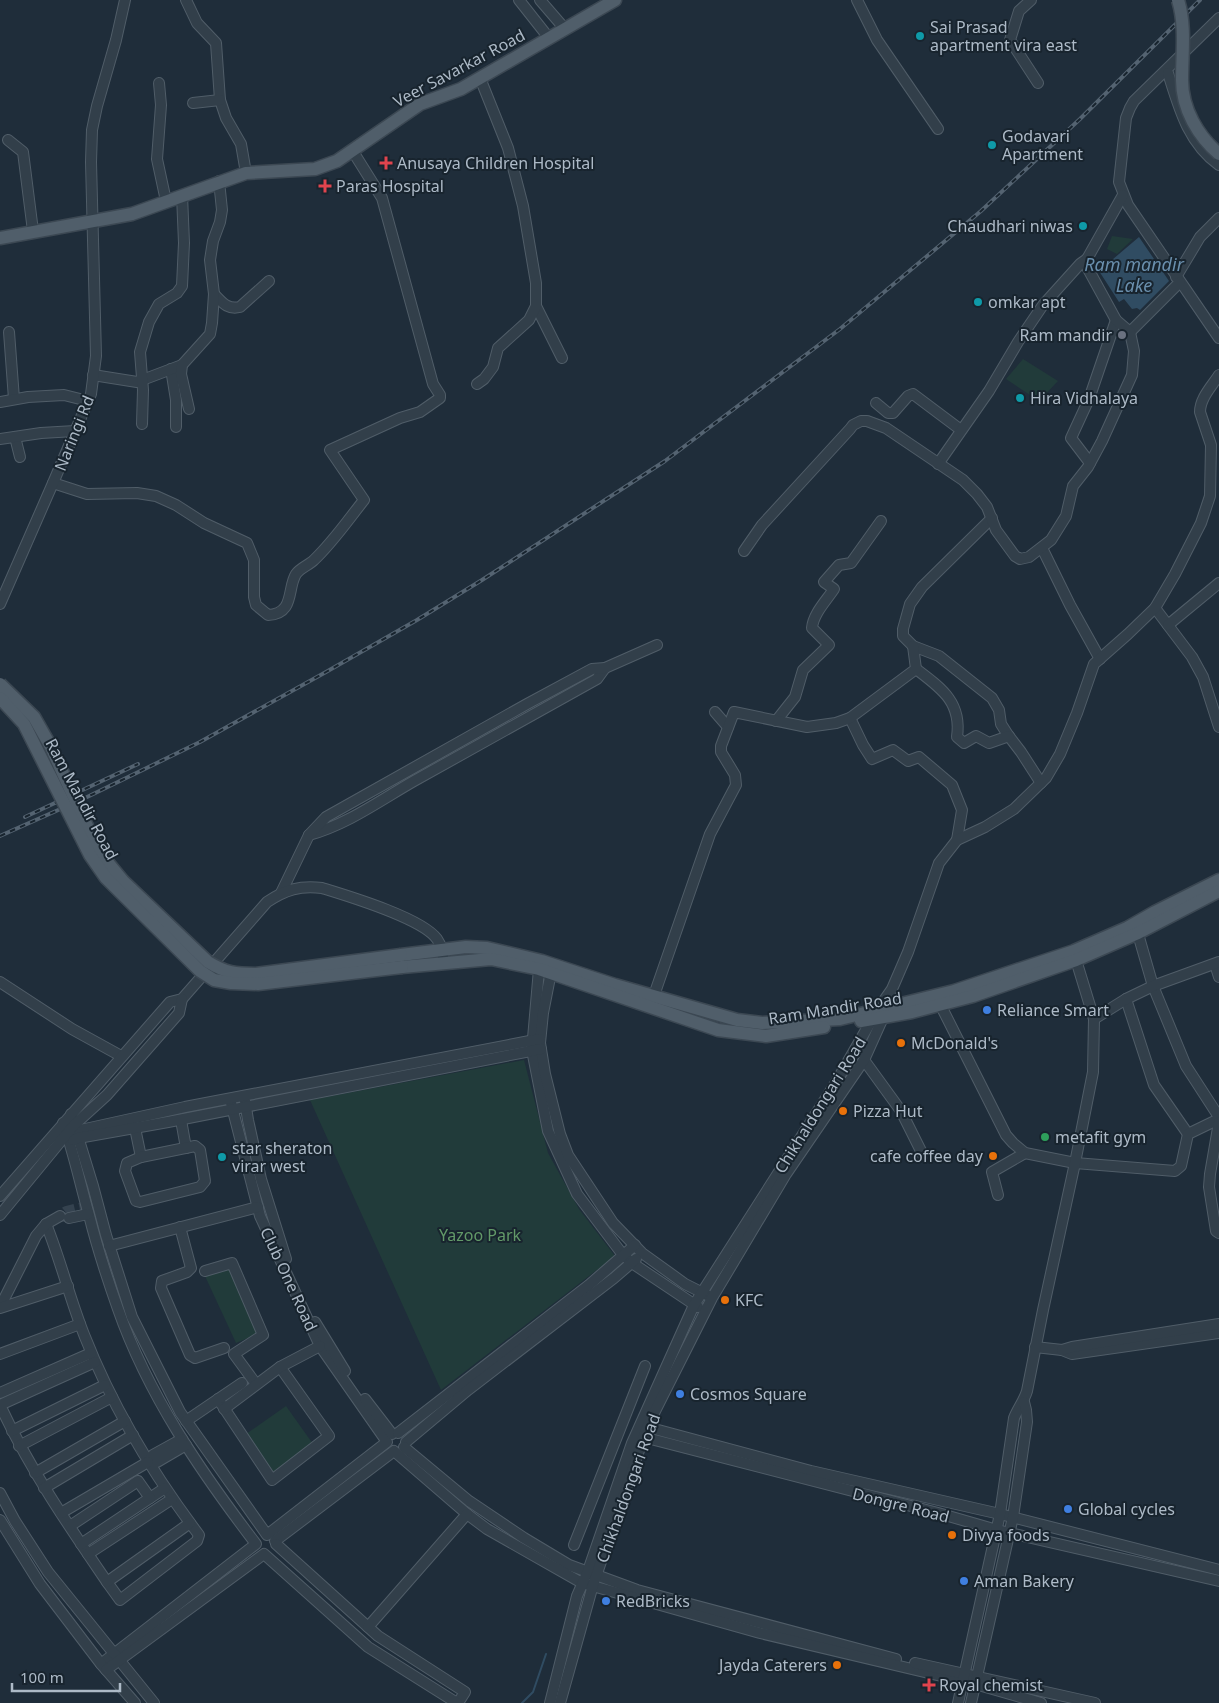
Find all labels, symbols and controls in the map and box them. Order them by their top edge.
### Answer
place label: Sai Prasad apartment vira east [930,16,1077,56]
street label: Veer Savarkar Road [389,24,529,112]
marker: Sai Prasad apartment vira east [914,30,926,42]
place label: Godavari Apartment [1002,125,1083,165]
marker: Godavari Apartment [986,139,998,151]
place label: Anusaya Children Hospital [397,152,594,174]
marker: Anusaya Children Hospital [379,156,393,170]
place label: Paras Hospital [336,175,444,197]
marker: Paras Hospital [318,179,332,193]
place label: Chaudhari niwas [947,215,1073,237]
marker: Chaudhari niwas [1077,220,1089,232]
water label: Ram mandir Lake [1084,252,1185,297]
place label: omkar apt [988,291,1066,313]
marker: omkar apt [972,296,984,308]
place label: Ram mandir [1020,324,1112,346]
marker: Ram mandir [1116,329,1128,341]
place label: Hira Vidhalaya [1030,387,1138,409]
street label: Naringi Rd [49,392,99,474]
marker: Hira Vidhalaya [1014,392,1026,404]
street label: Ram Mandir Road [41,734,123,864]
street label: Ram Mandir Road [767,987,903,1029]
place label: Reliance Smart [997,999,1109,1021]
marker: Reliance Smart [981,1004,993,1016]
street label: Chikhaldongari Road [769,1032,871,1178]
place label: McDonald's [911,1032,998,1054]
marker: McDonald's [895,1037,907,1049]
place label: Pizza Hut [853,1100,923,1122]
marker: Pizza Hut [837,1105,849,1117]
place label: metafit gym [1055,1126,1146,1148]
marker: metafit gym [1039,1131,1051,1143]
place label: star sheraton virar west [232,1137,332,1177]
place label: cafe coffee day [870,1145,984,1167]
marker: cafe coffee day [987,1150,999,1162]
marker: star sheraton virar west [216,1151,228,1163]
street label: Club One Road [255,1224,323,1334]
park label: Yazoo Park [439,1224,521,1246]
place label: KFC [735,1289,763,1311]
marker: KFC [719,1294,731,1306]
place label: Cosmos Square [690,1383,807,1405]
marker: Cosmos Square [674,1388,686,1400]
street label: Chikhaldongari Road [591,1410,665,1566]
street label: Dongre Road [850,1482,952,1528]
place label: Global cycles [1078,1498,1175,1520]
marker: Global cycles [1062,1503,1074,1515]
place label: Divya foods [962,1524,1050,1546]
marker: Divya foods [946,1529,958,1541]
place label: Aman Bakery [974,1570,1075,1592]
marker: Aman Bakery [958,1575,970,1587]
place label: RedBricks [616,1590,690,1612]
marker: RedBricks [600,1595,612,1607]
place label: Jayda Caterers [717,1654,827,1676]
marker: Jayda Caterers [831,1659,843,1671]
scale bar [12,1660,120,1692]
text: 100 m [20,1667,64,1687]
place label: Royal chemist [939,1674,1043,1696]
marker: Royal chemist [923,1679,935,1691]

